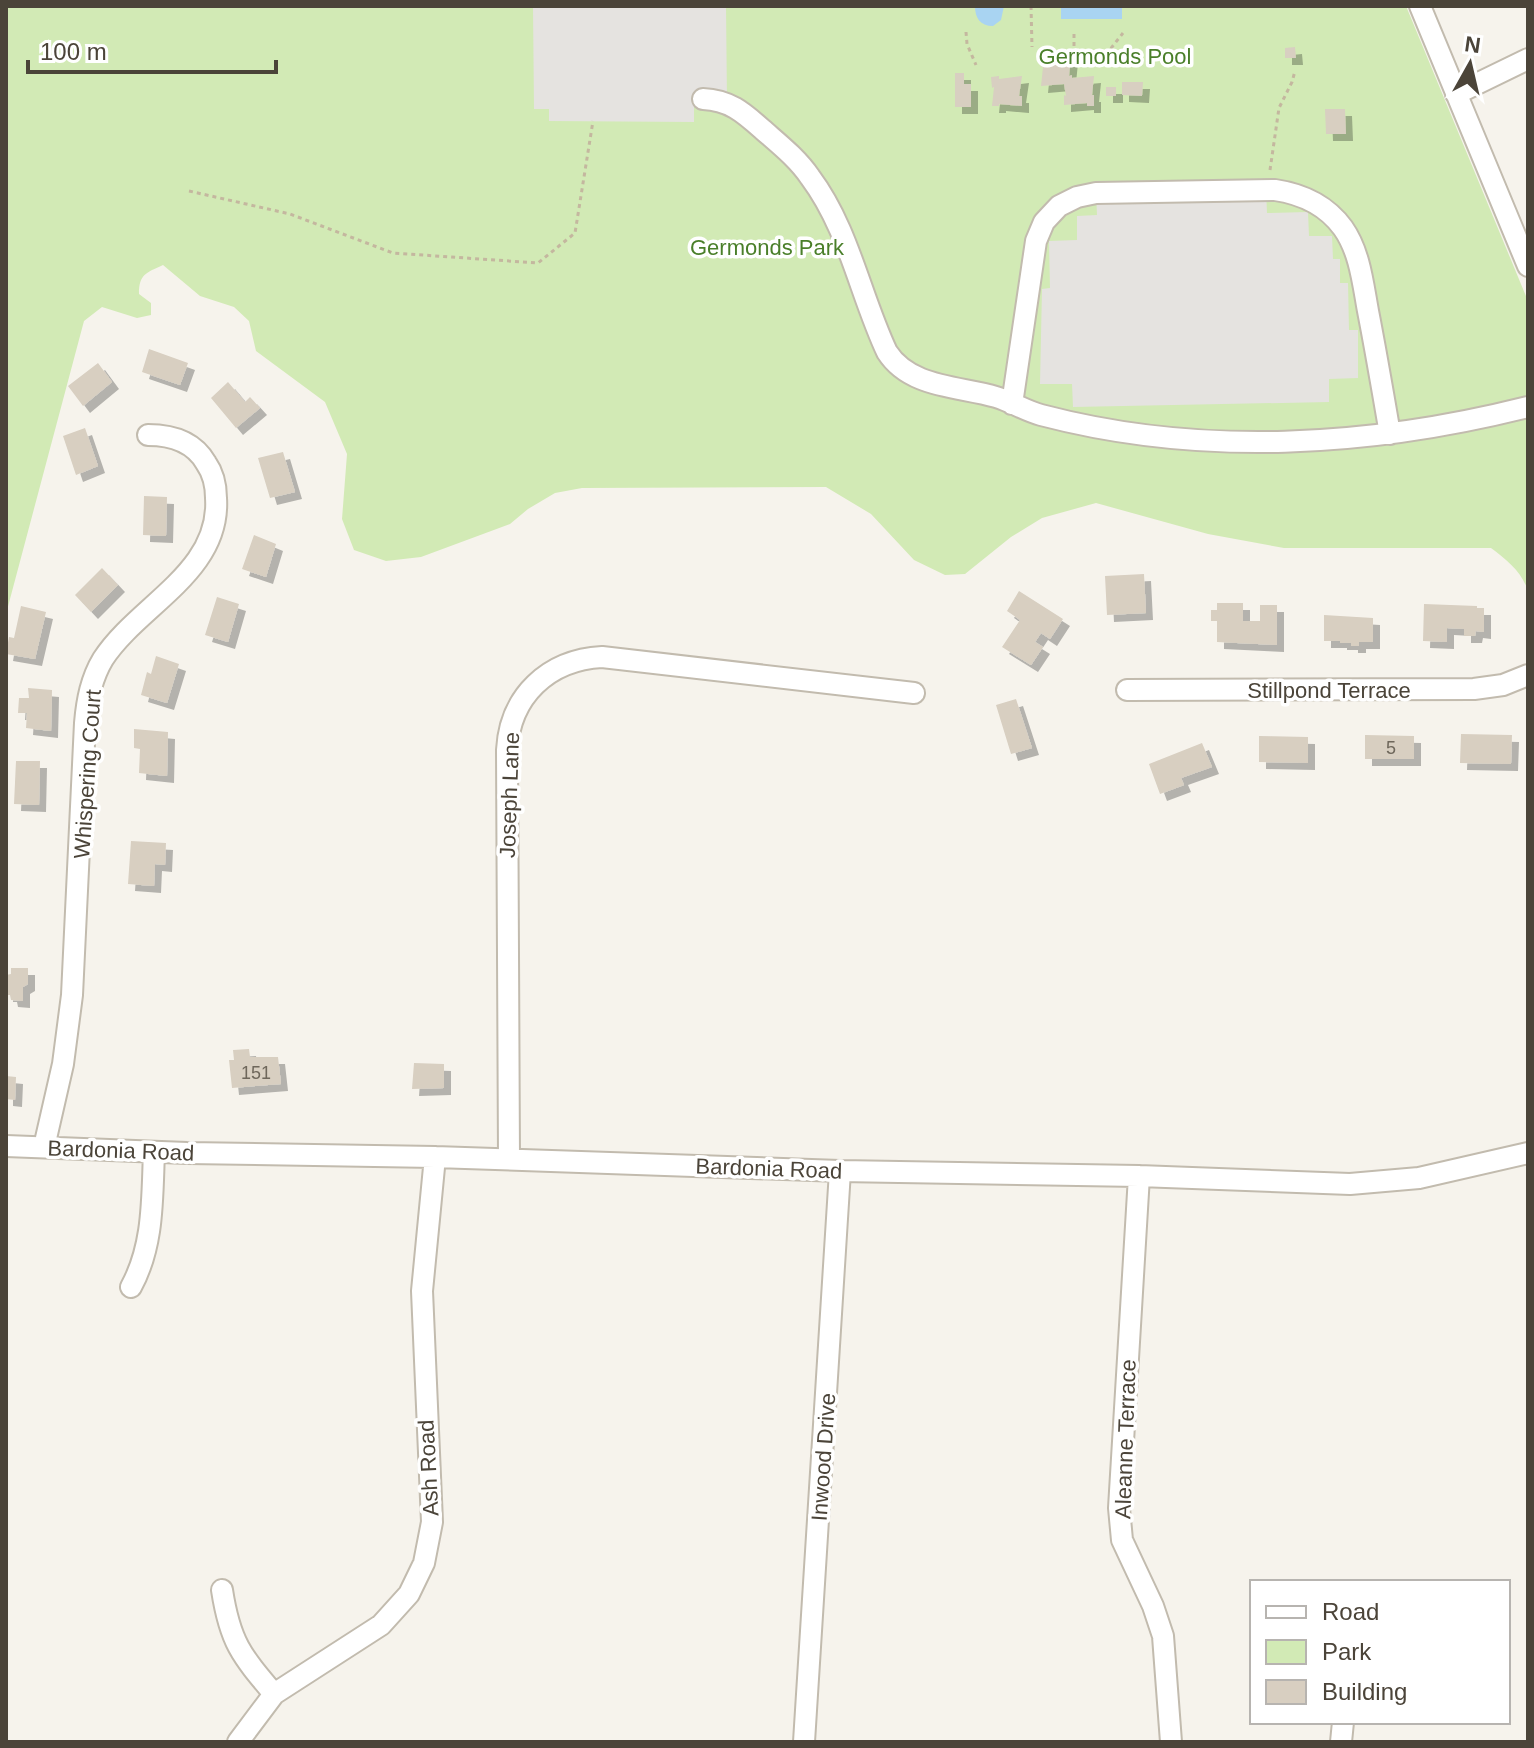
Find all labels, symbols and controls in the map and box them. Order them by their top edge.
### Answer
scale bar [28,24,276,74]
north arrow [1430,24,1510,104]
text: N [1463,31,1482,58]
text: 100 m [40,38,107,65]
park label: Germonds Pool [1039,44,1191,69]
park label: Germonds Park [690,235,845,260]
street label: Stillpond Terrace [1247,678,1411,703]
street label: Whispering Court [69,688,106,860]
street label: Joseph Lane [495,732,524,858]
house number: 5 [1386,738,1396,758]
house number: 151 [241,1063,271,1083]
street label: Bardonia Road [47,1135,195,1166]
street label: Bardonia Road [695,1153,843,1184]
street label: Aleanne Terrace [1110,1359,1141,1519]
street label: Inwood Drive [807,1392,840,1522]
street label: Ash Road [413,1419,444,1517]
legend [1250,1580,1510,1724]
text: Road [1322,1598,1379,1625]
text: Park [1322,1638,1372,1665]
text: Building [1322,1678,1407,1705]

